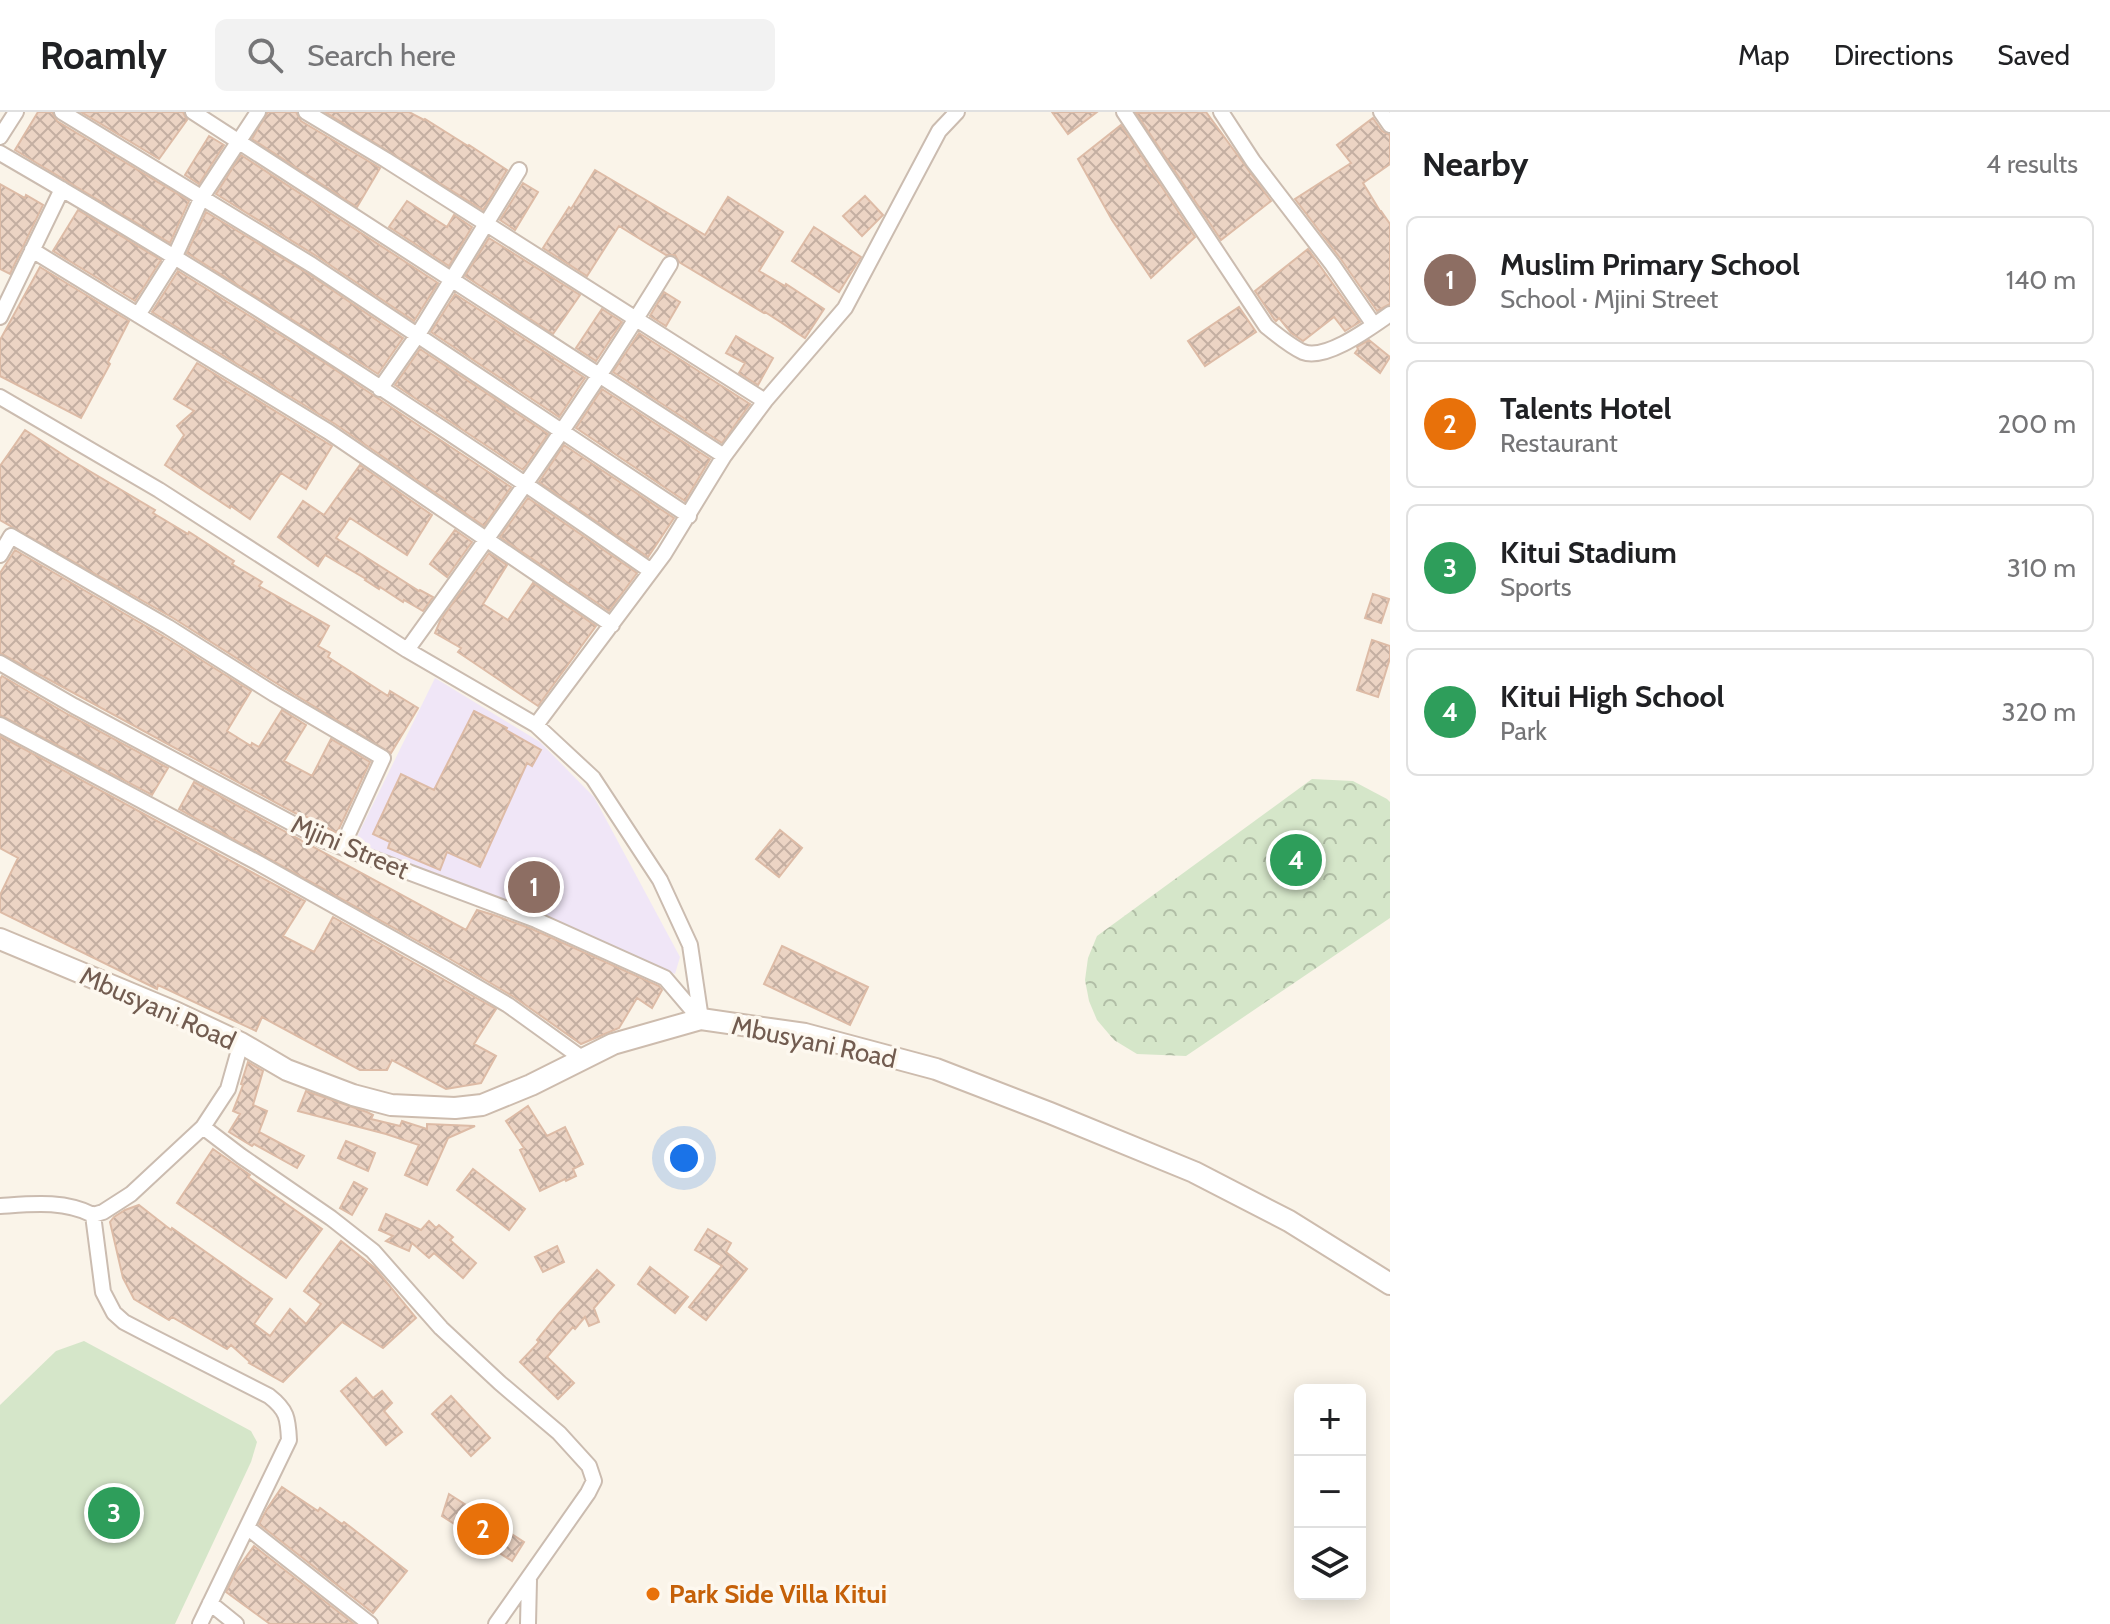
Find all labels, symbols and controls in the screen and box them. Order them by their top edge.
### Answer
search box [215,19,775,91]
text: Roamly [40,32,167,79]
icon: search [243,33,287,77]
text: Search here [307,37,456,74]
text: Map [1738,38,1790,72]
text: Directions [1834,38,1953,72]
text: Saved [1997,38,2070,72]
text: Nearby [1422,143,1529,185]
text: 4 results [1986,148,2078,180]
text: Muslim Primary School [1500,246,1800,283]
text: 1 [1445,264,1455,296]
text: 140 m [2006,264,2076,296]
text: School · Mjini Street [1500,283,1718,315]
text: Talents Hotel [1500,390,1671,427]
text: 2 [1443,408,1457,440]
text: 200 m [1997,408,2076,440]
text: Restaurant [1500,427,1618,459]
text: Kitui Stadium [1500,534,1677,571]
text: 3 [1443,552,1457,584]
text: 310 m [2007,552,2076,584]
text: Sports [1500,571,1572,603]
text: Kitui High School [1500,678,1725,715]
text: 4 [1442,696,1458,728]
text: 320 m [2002,696,2076,728]
text: Park [1500,715,1547,747]
street label: Mjini Street [286,808,414,886]
pin: 4 [1270,830,1322,890]
pin: 1 [508,857,560,917]
street label: Mbusyani Road [75,959,241,1057]
street label: Mbusyani Road [729,1009,899,1075]
your location [664,1138,704,1178]
map controls [1294,1384,1366,1600]
button: + [1294,1384,1366,1456]
button: − [1294,1456,1366,1528]
pin: 3 [88,1483,140,1543]
pin: 2 [457,1499,509,1559]
button: layers [1294,1528,1366,1600]
place label: Park Side Villa Kitui [669,1578,887,1610]
marker: Park Side Villa Kitui [644,1585,662,1603]

